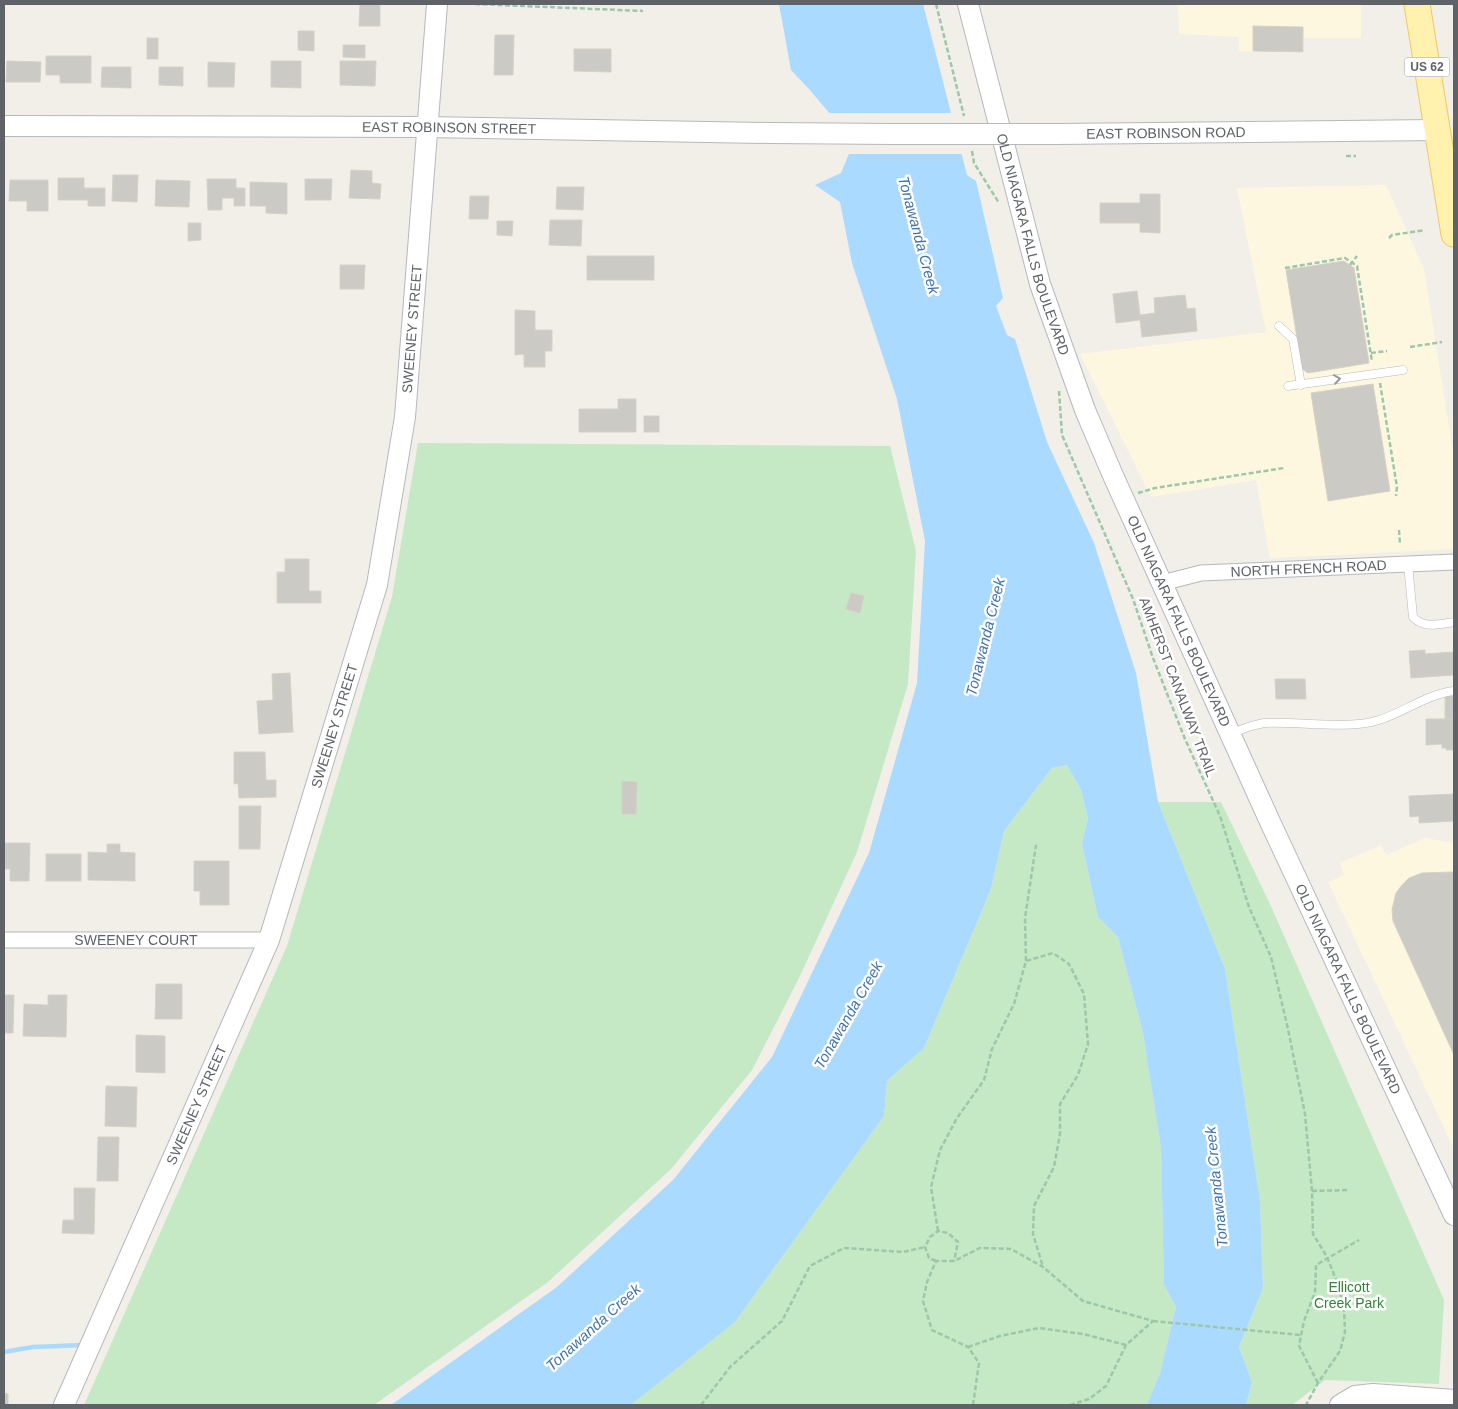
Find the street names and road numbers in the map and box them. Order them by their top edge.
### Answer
road number: US 62 [1404,58,1450,76]
street label: EAST ROBINSON STREET [362,119,537,137]
street label: EAST ROBINSON ROAD [1086,124,1246,142]
street label: OLD NIAGARA FALLS BOULEVARD [994,132,1073,357]
street label: SWEENEY STREET [399,263,425,394]
street label: OLD NIAGARA FALLS BOULEVARD [1124,513,1234,729]
street label: NORTH FRENCH ROAD [1230,557,1387,580]
street label: AMHERST CANALWAY TRAIL [1136,595,1220,779]
street label: SWEENEY STREET [308,661,361,790]
street label: OLD NIAGARA FALLS BOULEVARD [1292,881,1404,1097]
street label: SWEENEY COURT [74,932,198,948]
street label: SWEENEY STREET [163,1042,230,1167]

